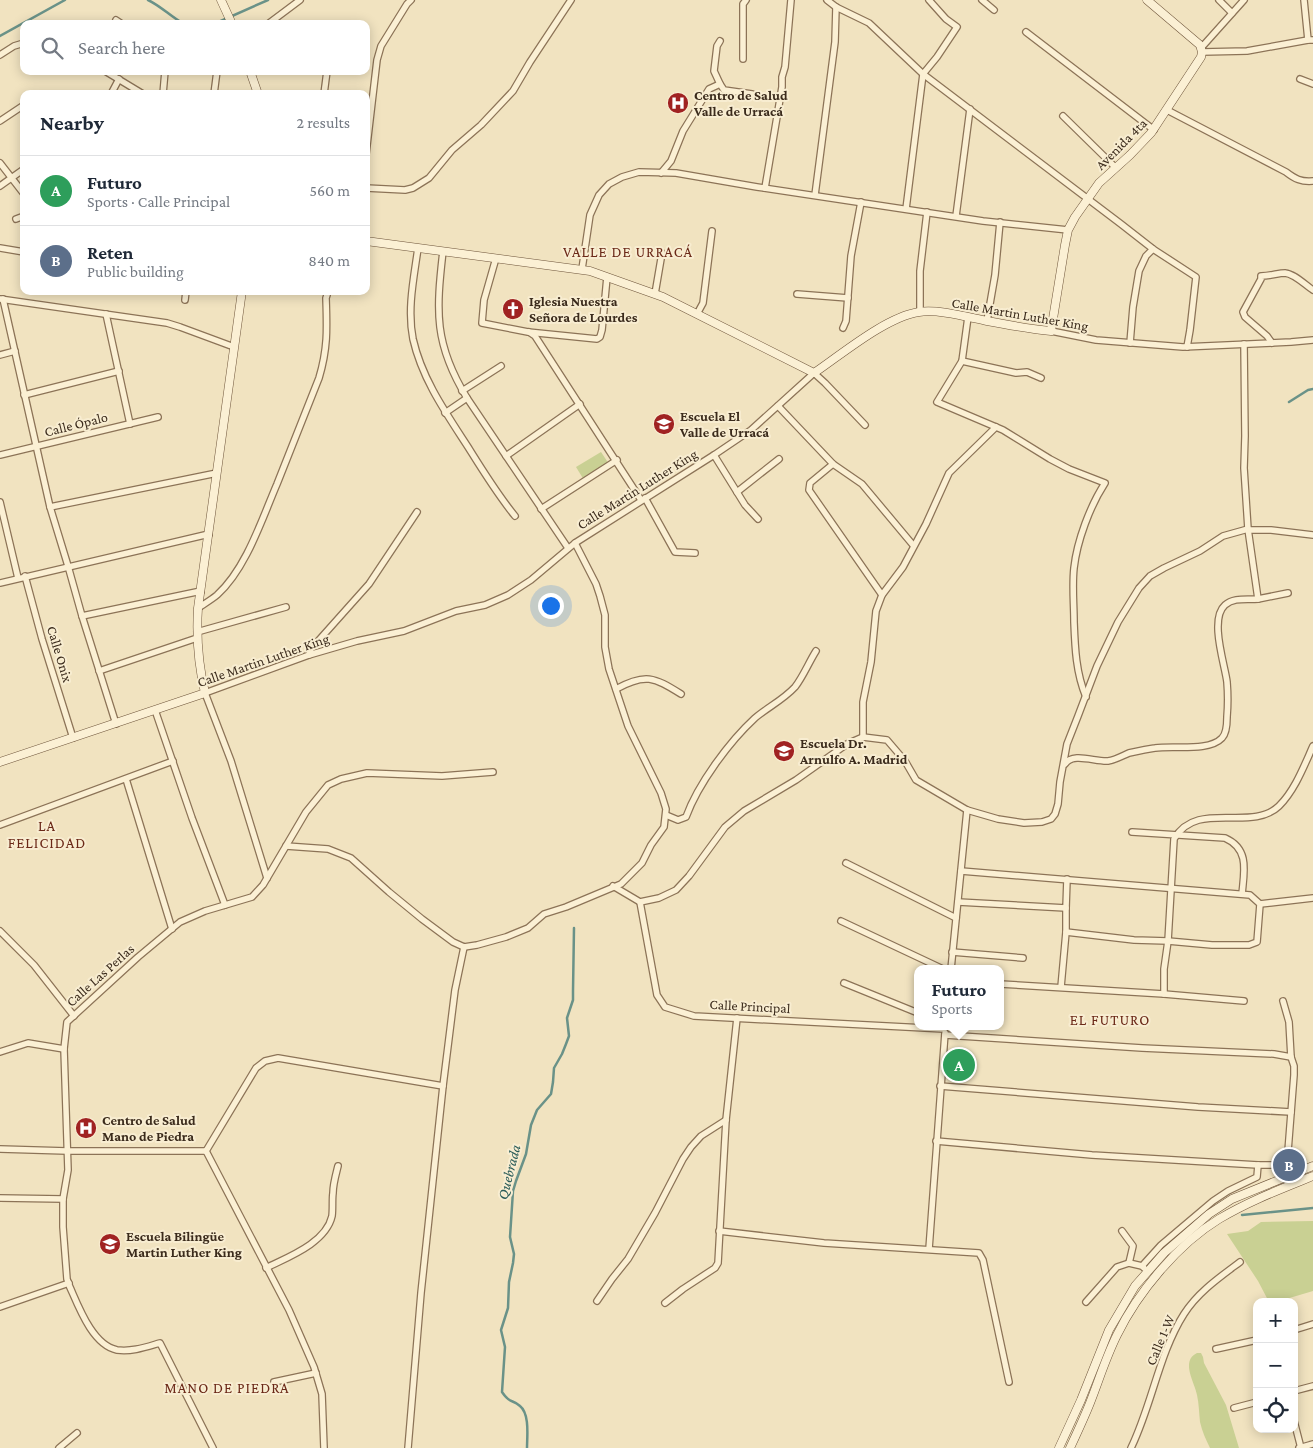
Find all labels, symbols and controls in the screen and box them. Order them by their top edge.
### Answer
search box [20,20,370,75]
icon: search [38,34,66,62]
text: Search here [78,37,165,58]
place label: Centro de Salud Valle de Urracá [693,87,788,119]
hospital icon: Centro de Salud Valle de Urracá [666,91,690,115]
text: Nearby [40,111,104,135]
text: 2 results [297,114,350,131]
street label: Avenida 4ta [1092,115,1150,173]
text: Futuro [87,172,142,193]
text: A [51,182,61,199]
text: 560 m [309,182,350,199]
text: Sports · Calle Principal [87,193,230,210]
text: Reten [87,242,133,263]
district label: VALLE DE URRACÁ [563,244,693,260]
text: B [51,252,61,269]
text: 840 m [308,252,350,269]
text: Public building [87,263,184,280]
place label: Iglesia Nuestra Señora de Lourdes [529,293,638,325]
street label: Calle Martin Luther King [950,294,1090,334]
church icon: Iglesia Nuestra Señora de Lourdes [501,297,525,321]
street label: Calle Ópalo [43,408,109,440]
place label: Escuela El Valle de Urracá [679,408,769,440]
school or university icon: Escuela El Valle de Urracá [652,412,676,436]
street label: Calle Martin Luther King [574,445,700,532]
your location [538,593,564,619]
street label: Calle Onix [44,624,76,684]
street label: Calle Martin Luther King [195,630,331,690]
place label: Escuela Dr. Arnulfo A. Madrid [799,735,908,767]
school or university icon: Escuela Dr. Arnulfo A. Madrid [772,739,796,763]
district label: LA FELICIDAD [8,818,86,851]
street label: Calle Las Perlas [63,940,137,1010]
popup [914,965,1004,1030]
text: Futuro [932,979,987,1000]
street label: Calle Principal [709,996,791,1016]
text: Sports [932,1000,972,1017]
district label: EL FUTURO [1070,1012,1150,1028]
pin: A [943,1046,975,1084]
place label: Centro de Salud Mano de Piedra [102,1112,196,1144]
hospital icon: Centro de Salud Mano de Piedra [74,1116,98,1140]
water label: Quebrada [494,1143,524,1201]
pin: B [1273,1146,1305,1184]
place label: Escuela Bilingüe Martin Luther King [126,1228,242,1260]
school or university icon: Escuela Bilingüe Martin Luther King [98,1232,122,1256]
map controls [1253,1298,1298,1433]
button: + [1253,1298,1298,1343]
street label: Calle 1-W [1142,1312,1178,1368]
button: − [1253,1343,1298,1388]
district label: MANO DE PIEDRA [164,1380,290,1396]
button: locate [1253,1388,1298,1433]

